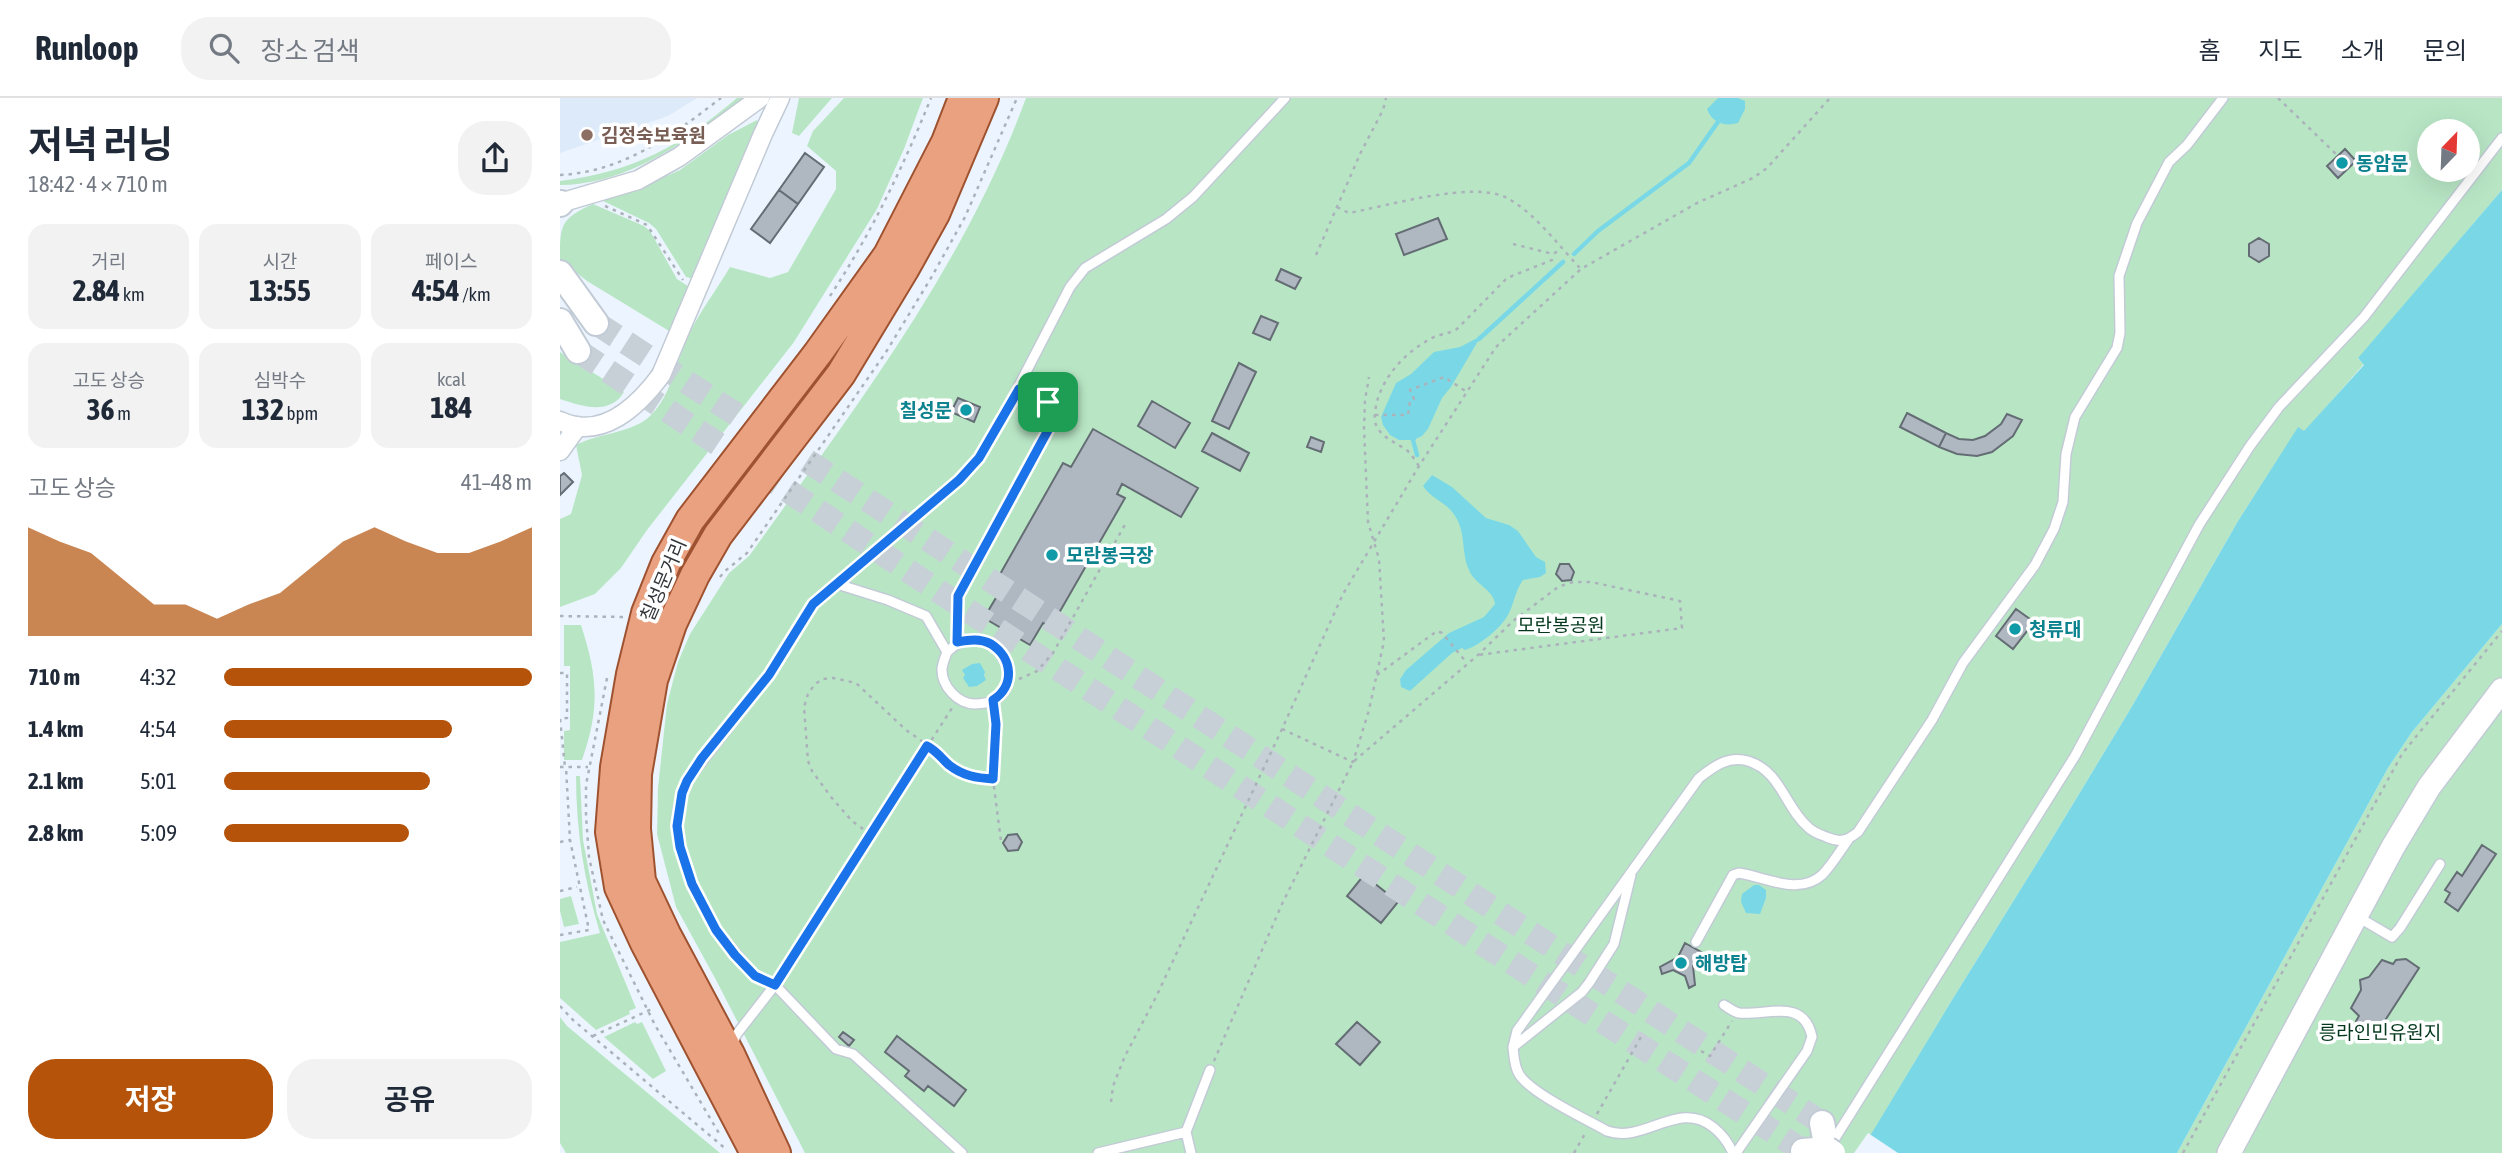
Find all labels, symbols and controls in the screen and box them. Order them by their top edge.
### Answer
search box [181,17,671,80]
text: Runloop [35,29,139,67]
icon: search [205,29,243,67]
text: 장소 검색 [261,36,360,66]
text: 홈 [2198,37,2220,64]
text: 지도 [2258,37,2303,64]
text: 소개 [2341,37,2385,64]
text: 문의 [2423,37,2467,64]
north arrow [2417,119,2480,182]
map controls [2417,119,2480,182]
button: share [458,121,532,195]
text: 저녁 러닝 [28,123,173,166]
place label: 김정숙보육원 [601,124,706,146]
marker: 김정숙보육원 [579,127,595,143]
place label: 동암문 [2356,152,2408,174]
marker: 동암문 [2334,155,2350,171]
text: 18:42 · 4 × 710 m [28,171,168,197]
text: 거리 [91,250,126,272]
text: 시간 [263,250,297,272]
text: 페이스 [425,250,478,272]
text: 2.84 [73,273,120,307]
text: 13:55 [249,273,311,307]
text: 4:54 [412,273,460,307]
text: km [120,283,145,305]
text: /km [460,283,491,305]
text: kcal [437,368,466,390]
text: 고도 상승 [72,369,145,391]
text: 심박수 [254,369,306,391]
pin [1018,372,1078,432]
icon: arrive [1029,383,1067,421]
text: 184 [430,390,472,424]
text: 36 [86,392,115,426]
text: 132 [242,392,284,426]
place label: 칠성문 [900,399,952,421]
text: m [115,402,131,424]
text: bpm [284,402,318,424]
marker: 칠성문 [958,402,974,418]
text: 41–48 m [461,469,532,495]
text: 고도 상승 [28,475,116,501]
street label: 칠성문거리 [636,535,690,625]
place label: 모란봉극장 [1066,544,1153,566]
marker: 모란봉극장 [1044,547,1060,563]
park label: 모란봉공원 [1517,614,1605,636]
place label: 청류대 [2029,618,2081,640]
marker: 청류대 [2007,621,2023,637]
text: 710 m [28,664,80,690]
text: 4:32 [140,664,177,690]
text: 1.4 km [28,716,84,742]
text: 4:54 [140,716,177,742]
text: 2.1 km [28,768,84,794]
text: 5:01 [140,768,177,794]
text: 2.8 km [28,820,84,846]
text: 5:09 [140,820,177,846]
place label: 해방탑 [1695,952,1747,974]
marker: 해방탑 [1673,955,1689,971]
park label: 릉라인민유원지 [2319,1021,2441,1043]
button: 저장 [28,1059,273,1139]
button: 공유 [287,1059,532,1139]

